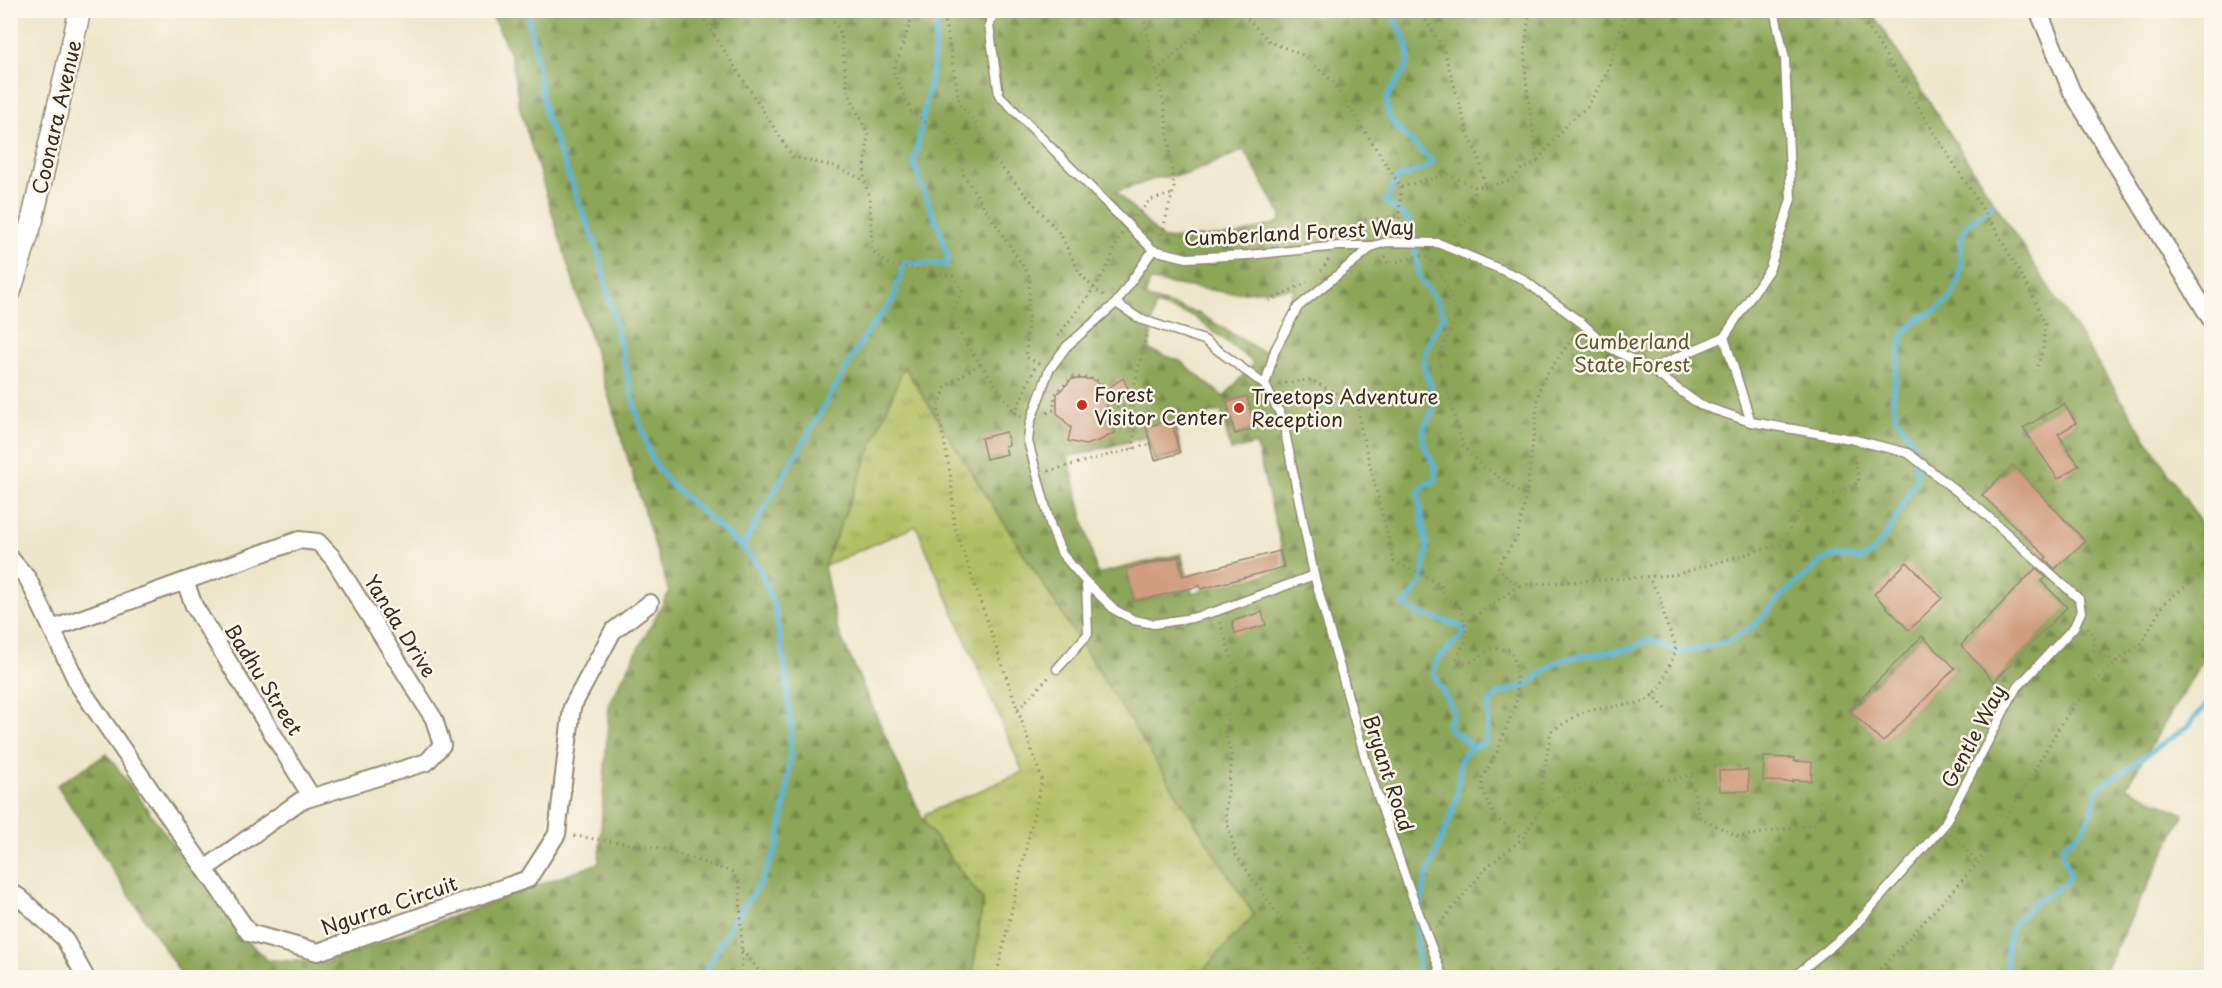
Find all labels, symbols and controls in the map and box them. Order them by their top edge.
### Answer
street label: Coonara Avenue [24,37,88,197]
street label: Cumberland Forest Way [1183,211,1415,253]
park label: Cumberland State Forest [1574,326,1690,379]
place label: Forest Visitor Center [1094,379,1228,432]
place label: Treetops Adventure Reception [1251,381,1438,434]
marker: Forest Visitor Center [1075,398,1089,412]
marker: Treetops Adventure Reception [1232,401,1246,415]
street label: Yanda Drive [357,569,445,683]
street label: Badhu Street [217,617,311,741]
street label: Gentle Way [1933,679,2013,793]
street label: Bryant Road [1356,711,1422,835]
street label: Ngurra Circuit [317,868,461,942]

